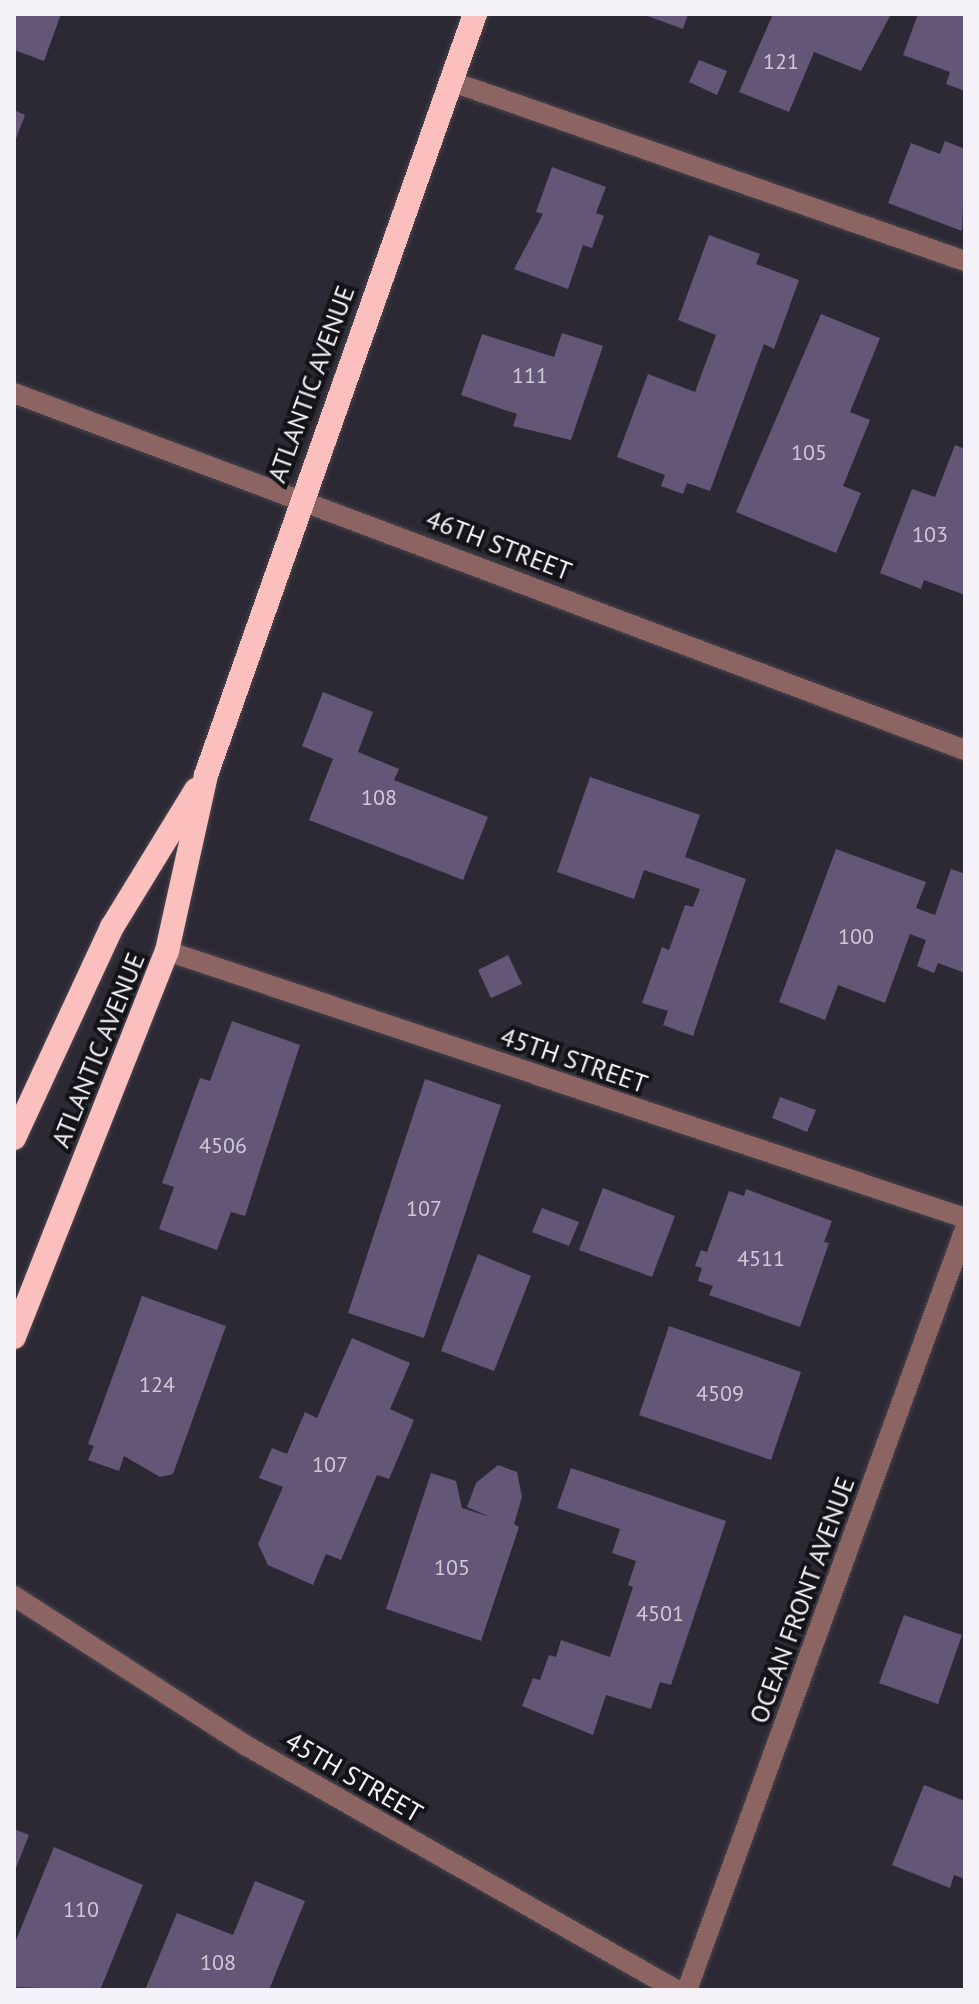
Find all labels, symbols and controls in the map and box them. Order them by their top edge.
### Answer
house number: 121 [763,49,799,75]
street label: ATLANTIC AVENUE [261,280,361,488]
house number: 111 [512,363,548,389]
house number: 105 [791,440,827,466]
street label: 46TH STREET [422,503,576,587]
house number: 103 [912,522,948,548]
house number: 108 [361,785,397,811]
house number: 100 [838,924,874,950]
street label: ATLANTIC AVENUE [44,947,152,1153]
street label: 45TH STREET [496,1020,652,1100]
house number: 4506 [199,1133,247,1159]
house number: 107 [406,1196,442,1222]
house number: 4511 [737,1246,785,1272]
house number: 124 [139,1372,175,1398]
house number: 4509 [696,1381,744,1407]
house number: 107 [312,1452,348,1478]
street label: OCEAN FRONT AVENUE [743,1472,861,1728]
house number: 105 [434,1555,470,1581]
house number: 4501 [636,1601,684,1627]
street label: 45TH STREET [280,1725,428,1829]
house number: 110 [63,1897,99,1923]
house number: 108 [200,1950,236,1976]

